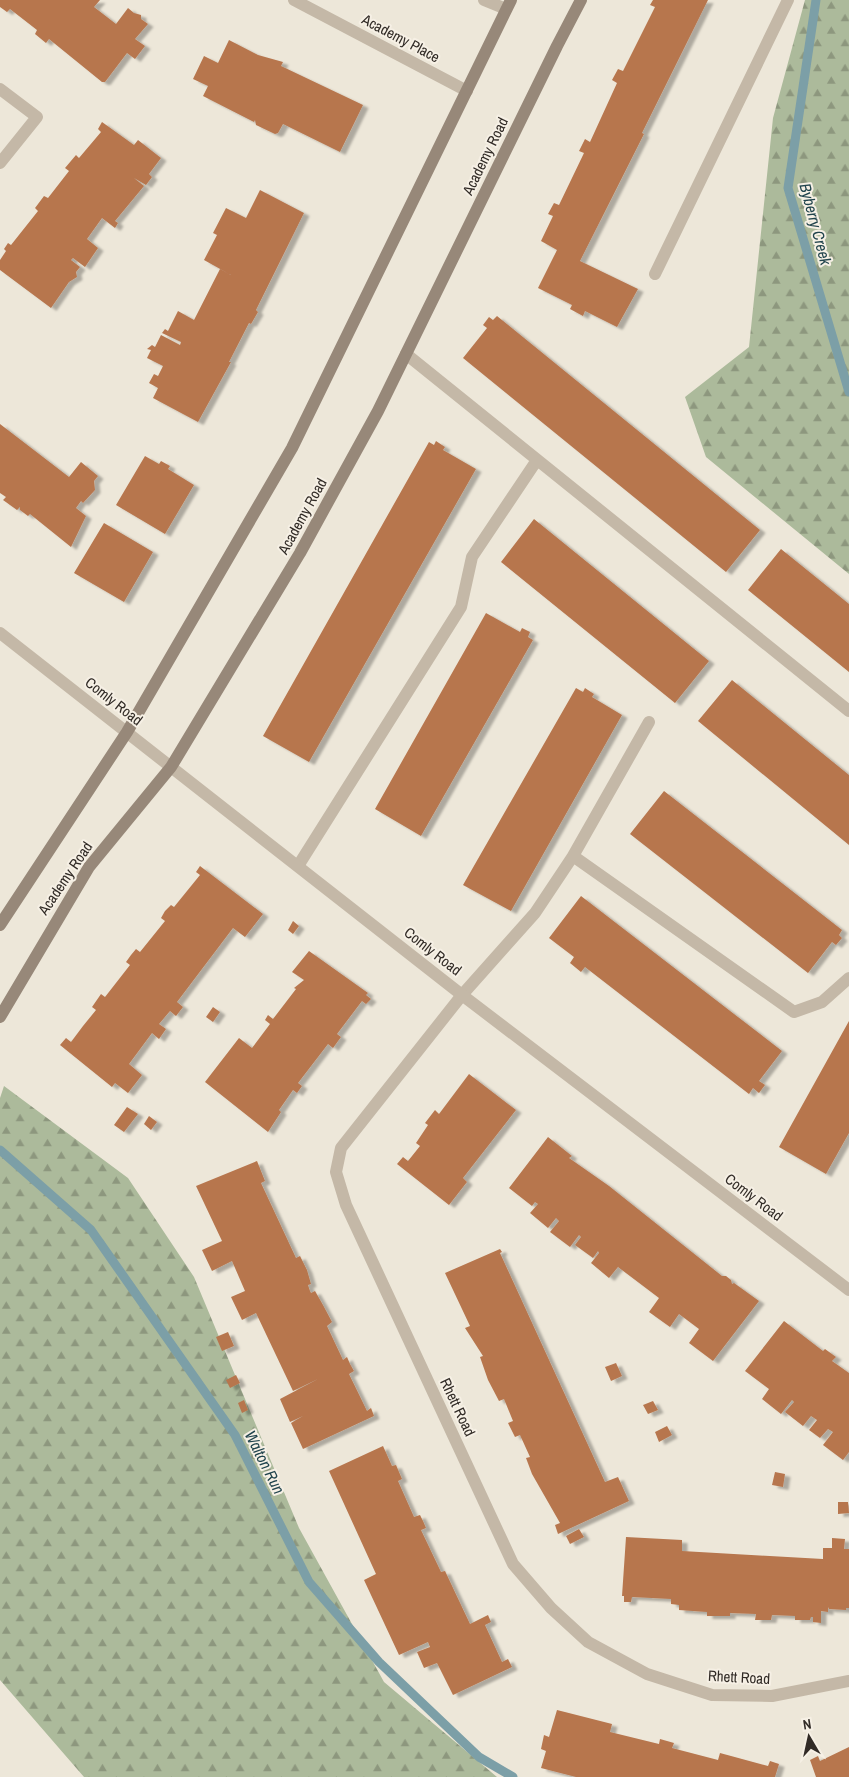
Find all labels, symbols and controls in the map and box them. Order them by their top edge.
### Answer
street label: Academy Place [357,8,444,67]
street label: Academy Road [457,114,513,199]
water label: Byberry Creek [795,181,838,268]
street label: Academy Road [272,474,332,559]
street label: Comly Road [81,672,147,730]
street label: Academy Road [32,837,97,920]
street label: Comly Road [400,922,466,980]
street label: Comly Road [721,1168,787,1226]
street label: Rhett Road [435,1374,481,1440]
water label: Walton Run [240,1427,290,1497]
street label: Rhett Road [707,1665,771,1689]
north arrow [784,1712,834,1762]
text: N [801,1715,812,1734]

